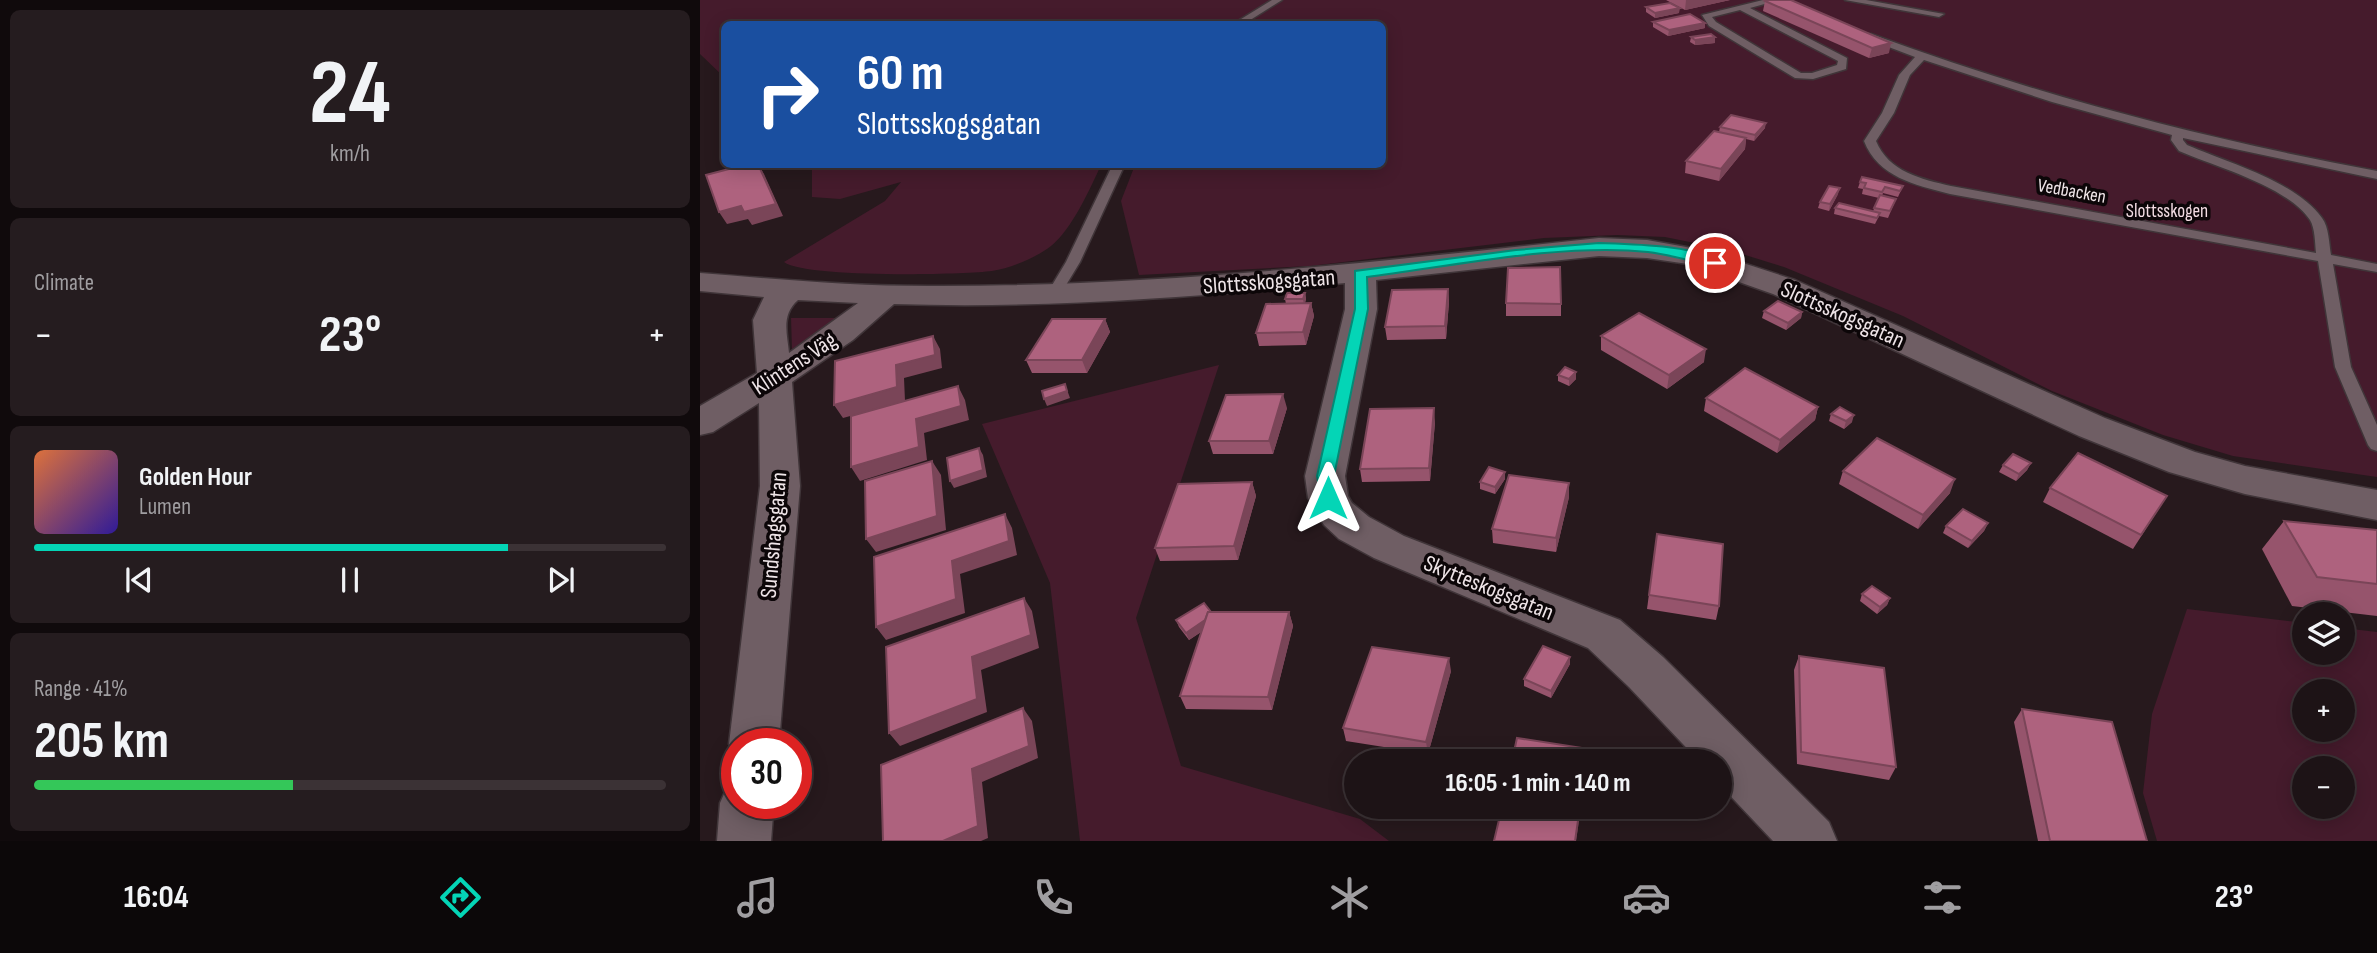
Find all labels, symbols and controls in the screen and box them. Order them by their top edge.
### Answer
text: 24 [309,40,391,149]
text: 60 m [857,45,944,104]
icon: right [742,49,833,140]
text: Slottsskogsgatan [857,105,1041,144]
text: km/h [330,140,370,168]
street label: Vedbacken [2036,174,2108,209]
park label: Slottsskogen [2126,200,2208,223]
pin [1685,233,1745,293]
icon: arrive [1696,244,1734,282]
street label: Slottsskogsgatan [1202,263,1336,301]
text: Climate [34,269,94,297]
street label: Slottsskogsgatan [1776,275,1909,355]
text: 23° [319,304,381,367]
text: − [34,313,53,358]
text: + [647,313,666,358]
street label: Klintens Väg [747,326,842,401]
position arrow [1291,461,1365,535]
text: Golden Hour [139,462,252,493]
street label: Sundshagsgatan [755,471,793,599]
text: Lumen [139,493,191,521]
street label: Skytteskogsgatan [1420,549,1558,627]
icon: previous [120,561,158,599]
icon: pause [331,561,369,599]
icon: next [542,561,580,599]
map controls [2292,602,2355,819]
button: layers [2292,602,2355,665]
text: Range · 41% [34,675,128,703]
button: + [2292,679,2355,742]
text: 205 km [34,710,169,773]
speed limit sign: 30 [721,728,812,819]
button: − [2292,756,2355,819]
text: 16:05 · 1 min · 140 m [1445,768,1631,799]
icon: directions [436,873,485,922]
icon: music [733,873,782,922]
icon: phone [1029,873,1078,922]
icon: climate [1325,873,1374,922]
icon: car [1622,873,1671,922]
icon: filters [1918,873,1967,922]
text: 16:04 [124,878,189,917]
text: 23° [2215,878,2253,917]

